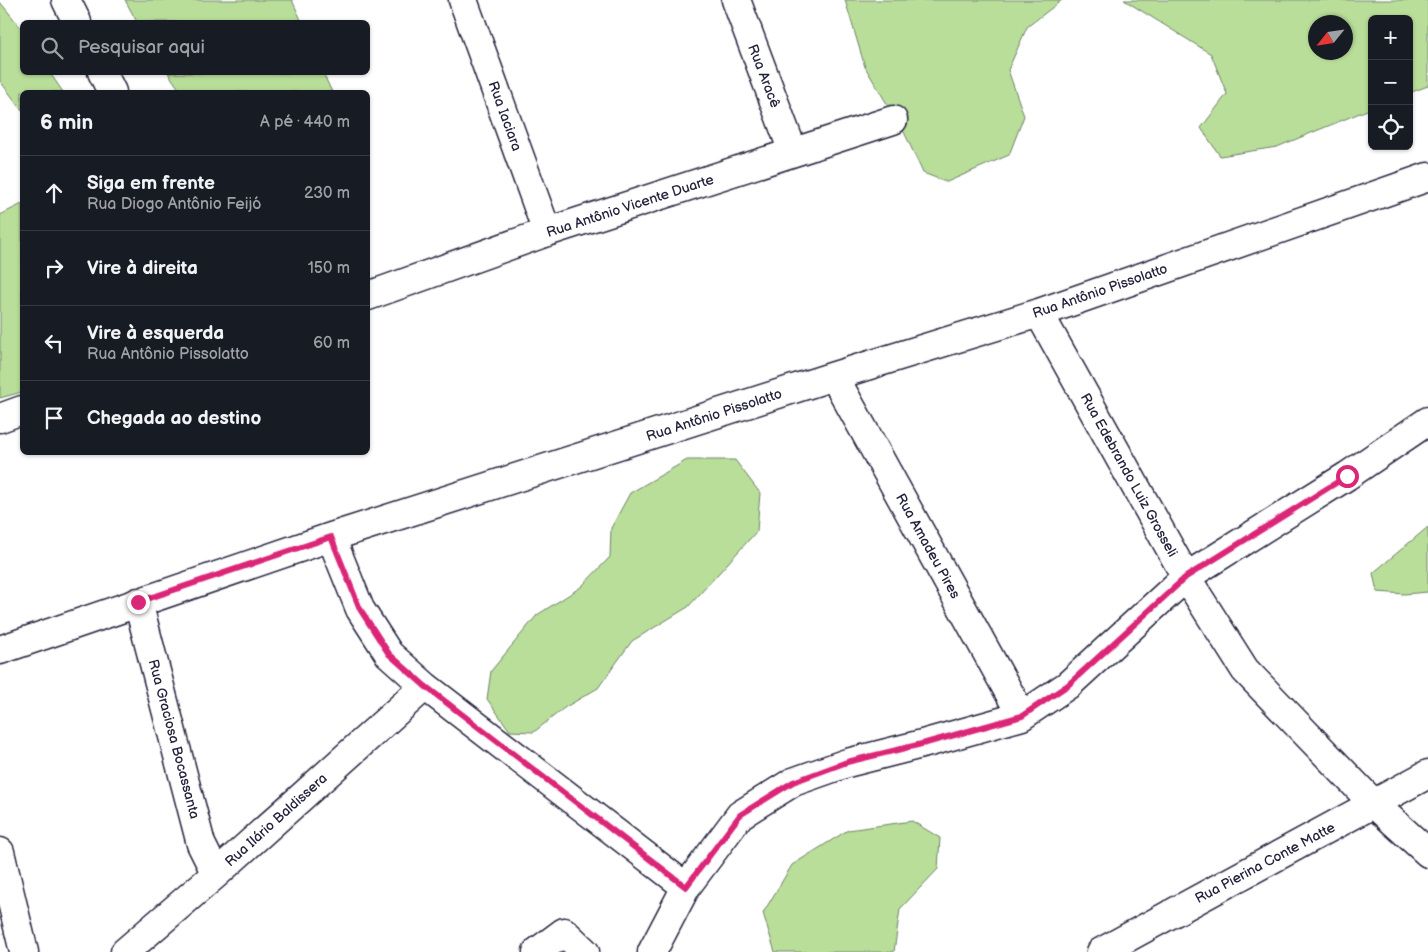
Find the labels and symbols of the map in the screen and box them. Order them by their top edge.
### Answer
north arrow [1308,15,1353,60]
street label: Rua Aracê [744,42,784,111]
street label: Rua Iaciara [485,79,526,153]
street label: Rua Antônio Vicente Duarte [544,171,716,241]
street label: Rua Antônio Pissolatto [1030,260,1170,322]
street label: Rua Antônio Pissolatto [644,385,784,445]
street label: Rua Edebrando Luiz Grosseli [1077,390,1181,560]
route start [1336,465,1359,488]
street label: Rua Amadeu Pires [892,490,964,602]
route end [127,591,150,614]
street label: Rua Graciosa Bocassanta [145,657,203,821]
street label: Rua Ilário Baldissera [221,770,331,870]
street label: Rua Pierina Conte Matte [1192,819,1338,907]

